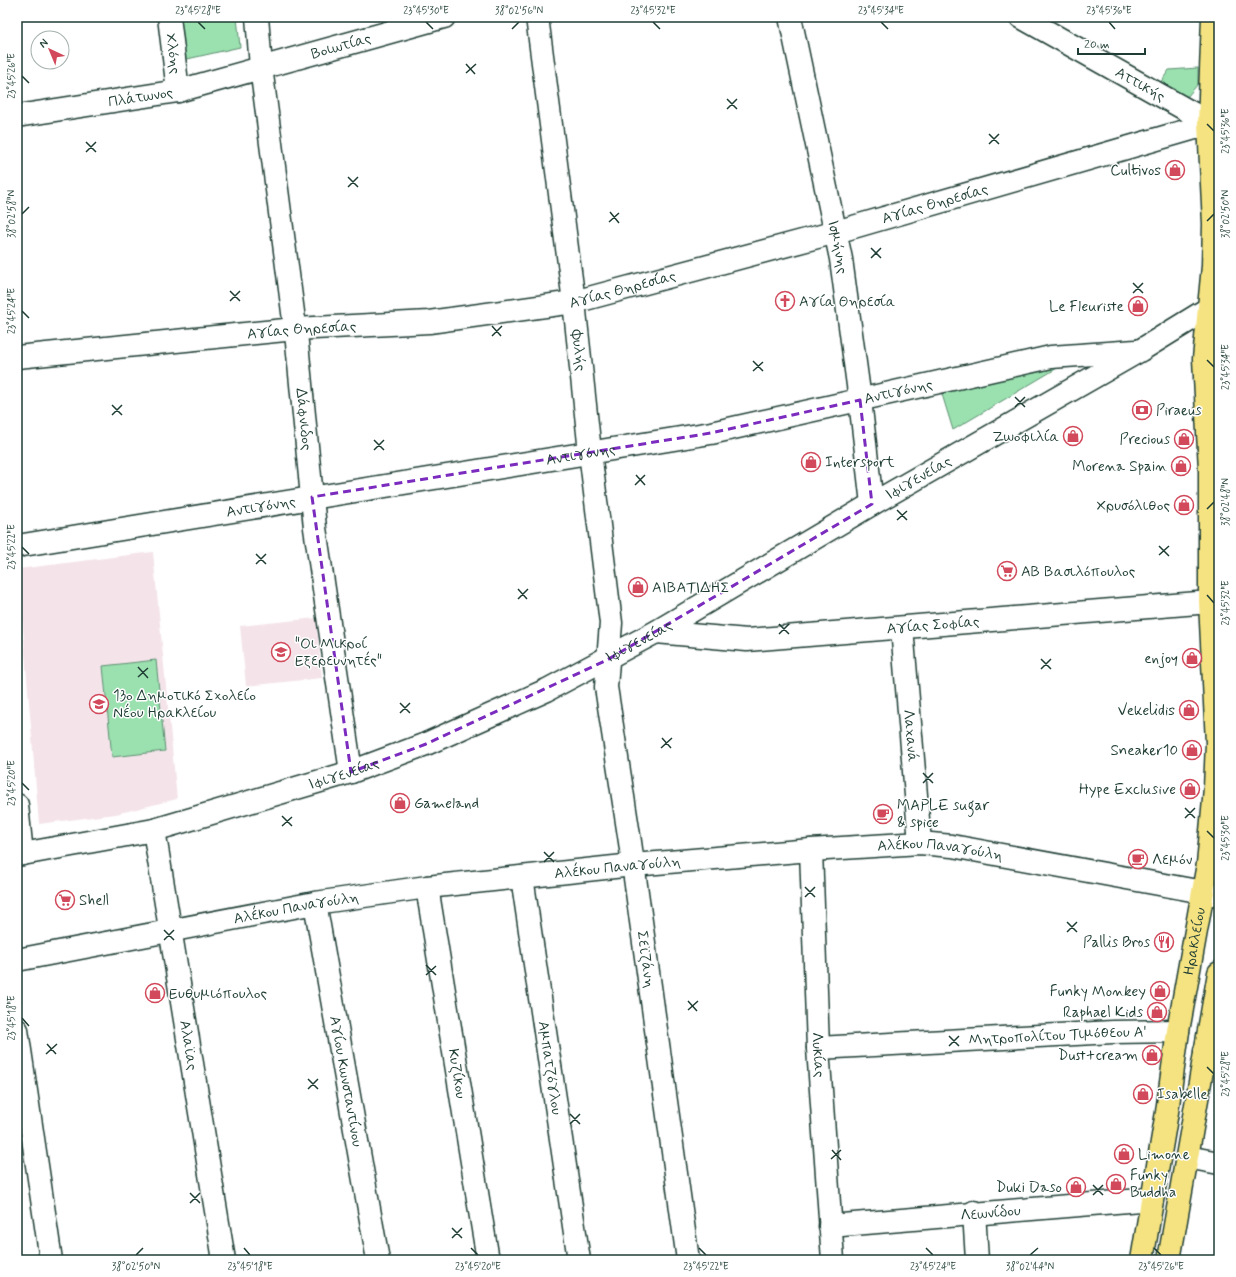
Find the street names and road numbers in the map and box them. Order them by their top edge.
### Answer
street label: Βοιωτίας [309,29,374,64]
street label: Χλόης [160,32,185,76]
street label: Αττικής [1111,63,1169,107]
street label: Πλάτωνος [107,83,175,113]
street label: Αγίας Θηρεσίας [880,179,991,229]
street label: Ισμήνης [822,218,852,276]
street label: Αγίας Θηρεσίας [567,266,679,314]
street label: Αγίας Θηρεσίας [246,317,357,345]
street label: Φυλής [566,328,590,373]
street label: Αντιγόνης [862,375,935,410]
street label: Δάφνιδος [290,387,316,452]
street label: Αντιγόνης [545,440,617,471]
street label: Ιφιγενείας [882,451,956,505]
street label: Αντιγόνης [225,492,298,523]
street label: Αγίας Σοφίας [886,612,981,640]
street label: Ιφιγενείας [602,615,676,668]
street label: Λαχανά [898,709,922,763]
street label: Ιφιγενείας [306,753,382,795]
street label: Αλέκου Παναγούλη [876,834,1005,866]
street label: Αλέκου Παναγούλη [553,852,682,884]
street label: Αλέκου Παναγούλη [232,888,360,929]
street label: Ηρακλείου [1179,906,1211,977]
street label: Σεϊζάνη [631,930,659,989]
street label: Αγίου Κωνσταντίνου [324,1014,367,1149]
street label: Αλαϊας [174,1019,202,1072]
street label: Αμπατζόγλου [533,1020,566,1117]
street label: Μητροπολίτου Τιμόθεου Α' [968,1022,1147,1051]
street label: Λυκίας [806,1032,829,1079]
street label: Κυζίκου [443,1047,470,1100]
street label: Λεωνίδου [959,1201,1022,1226]

